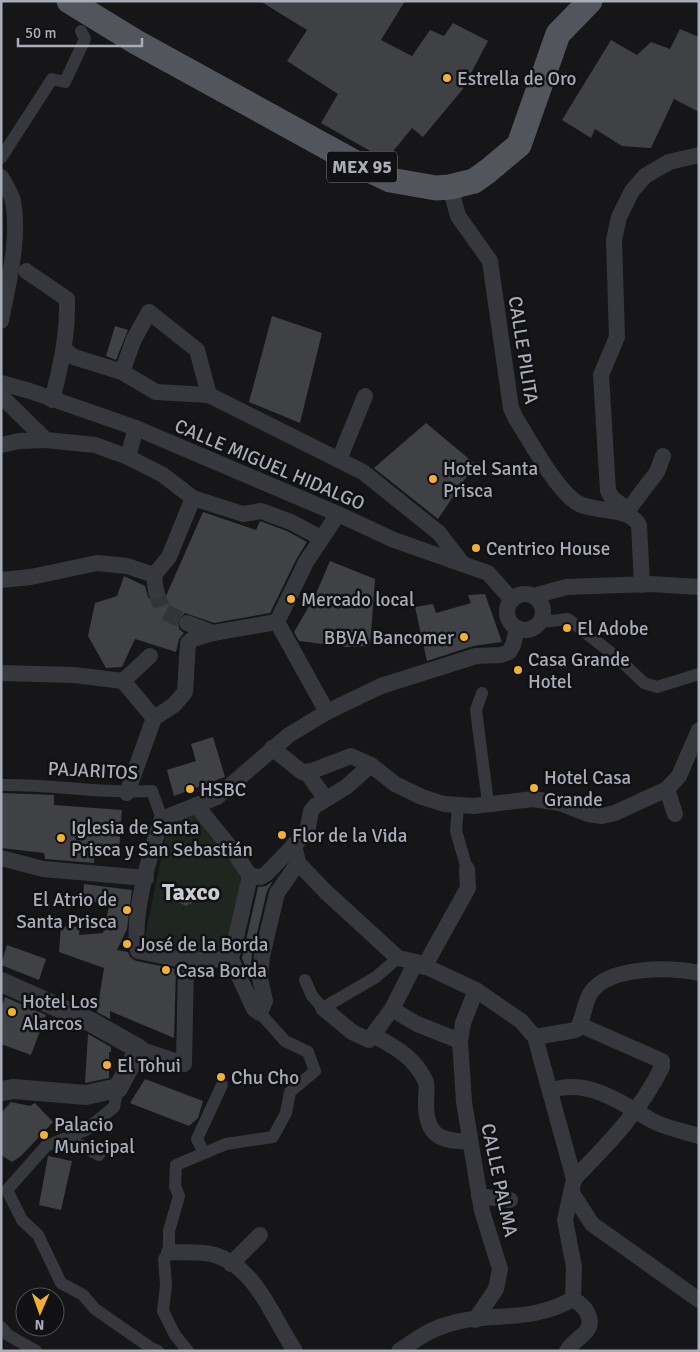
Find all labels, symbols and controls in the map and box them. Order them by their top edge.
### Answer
scale bar [18,15,141,47]
text: 50 m [25,24,56,42]
place label: Estrella de Oro [457,67,577,91]
marker: Estrella de Oro [441,72,453,84]
road number: MEX 95 [327,152,397,182]
street label: CALLE PILITA [503,294,543,406]
street label: CALLE MIGUEL HIDALGO [171,414,368,516]
place label: Hotel Santa Prisca [443,457,538,503]
marker: Hotel Santa Prisca [427,473,439,485]
place label: Centrico House [486,537,610,561]
marker: Centrico House [470,542,482,554]
place label: Mercado local [301,588,415,612]
marker: Mercado local [285,593,297,605]
place label: El Adobe [577,617,648,641]
marker: El Adobe [561,622,573,634]
place label: BBVA Bancomer [324,626,454,650]
marker: BBVA Bancomer [458,631,470,643]
place label: Casa Grande Hotel [528,648,630,694]
marker: Casa Grande Hotel [512,664,524,676]
street label: PAJARITOS [47,757,139,785]
place label: Hotel Casa Grande [544,766,631,812]
place label: HSBC [200,778,246,802]
marker: Hotel Casa Grande [528,782,540,794]
marker: HSBC [184,783,196,795]
place label: Iglesia de Santa Prisca y San Sebastián [71,816,253,862]
place label: Flor de la Vida [292,824,407,848]
marker: Flor de la Vida [276,829,288,841]
marker: Iglesia de Santa Prisca y San Sebastián [55,832,67,844]
district label: Taxco [162,877,220,907]
place label: El Atrio de Santa Prisca [16,888,117,934]
marker: El Atrio de Santa Prisca [121,904,133,916]
place label: José de la Borda [137,933,268,957]
marker: José de la Borda [121,938,133,950]
place label: Casa Borda [176,959,267,983]
marker: Casa Borda [160,964,172,976]
place label: Hotel Los Alarcos [22,990,98,1036]
marker: Hotel Los Alarcos [6,1006,18,1018]
place label: El Tohui [117,1054,181,1078]
marker: El Tohui [101,1059,113,1071]
place label: Chu Cho [231,1066,299,1090]
marker: Chu Cho [215,1071,227,1083]
place label: Palacio Municipal [54,1113,135,1159]
street label: CALLE PALMA [475,1121,523,1240]
marker: Palacio Municipal [38,1129,50,1141]
north arrow [15,1287,65,1337]
text: N [34,1316,45,1333]

